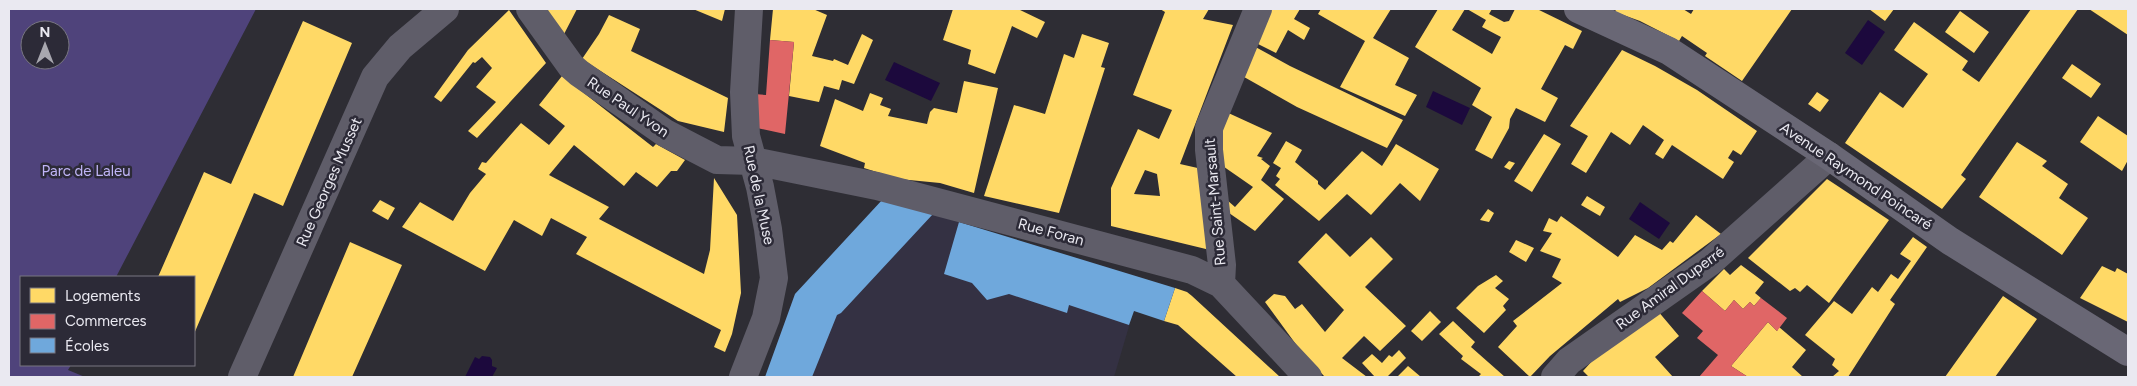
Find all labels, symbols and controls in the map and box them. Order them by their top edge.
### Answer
north arrow [20,20,70,70]
text: N [40,24,50,41]
street label: Rue Paul Yvon [584,73,672,141]
street label: Rue Georges Musset [292,114,366,249]
street label: Avenue Raymond Poincaré [1776,118,1936,234]
street label: Rue Saint-Marsault [1200,137,1230,266]
street label: Rue de la Muse [740,144,778,246]
park label: Parc de Laleu [41,162,131,180]
street label: Rue Foran [1016,215,1086,249]
street label: Rue Amiral Duperré [1612,243,1728,333]
legend [20,276,195,366]
text: Logements [65,287,140,305]
text: Commerces [65,312,147,330]
text: Écoles [65,337,109,355]

